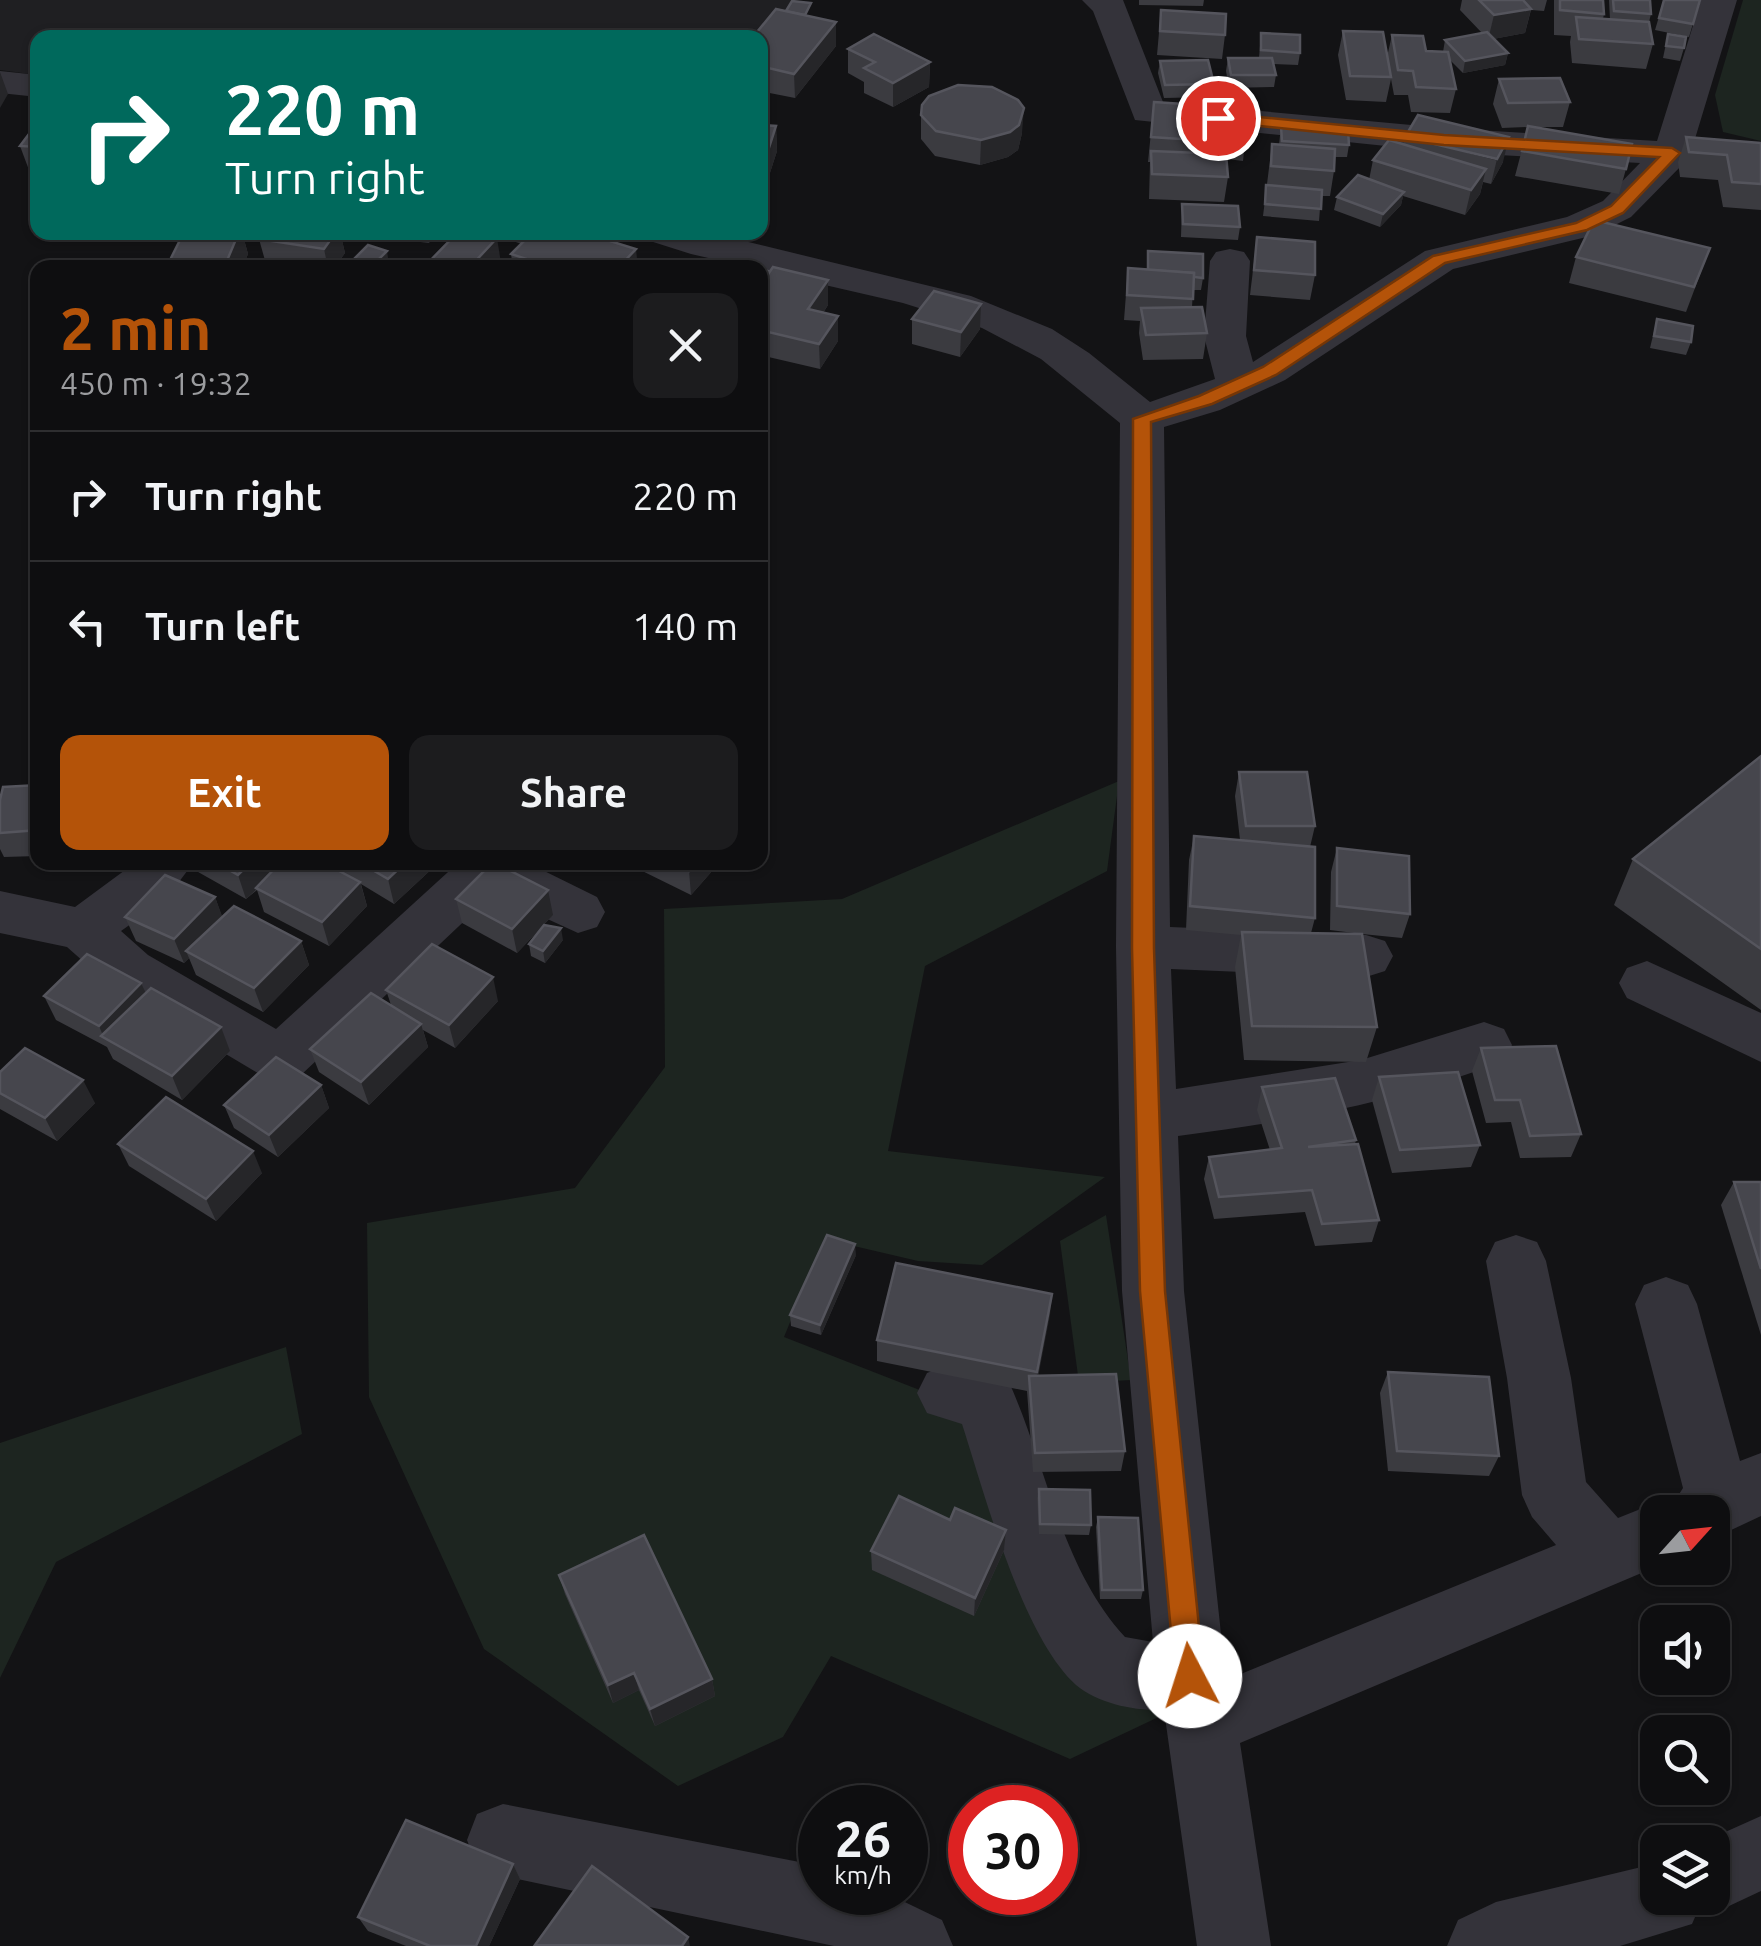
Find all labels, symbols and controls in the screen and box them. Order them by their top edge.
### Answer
icon: right [60,70,190,200]
text: 220 m [225,70,420,148]
pin [1176,76,1261,161]
icon: arrive [1191,91,1246,146]
text: Turn right [225,152,425,203]
button: close [633,293,738,398]
text: 2 min [60,294,212,361]
text: 450 m · 19:32 [60,365,252,401]
icon: right [60,469,115,524]
text: Turn right [145,475,322,517]
text: 220 m [632,475,738,517]
icon: left [60,599,115,654]
text: Turn left [145,605,300,647]
text: 140 m [632,605,738,647]
button: Exit [60,735,389,850]
button: Share [409,735,738,850]
north arrow [1640,1495,1730,1585]
map controls [1640,1495,1730,1915]
button: sound [1640,1605,1730,1695]
position arrow [1138,1624,1242,1728]
button: search [1640,1715,1730,1805]
speed limit sign: 30 [948,1785,1078,1915]
text: 26 [835,1810,891,1866]
button: layers [1640,1825,1730,1915]
text: km/h [834,1861,892,1889]

